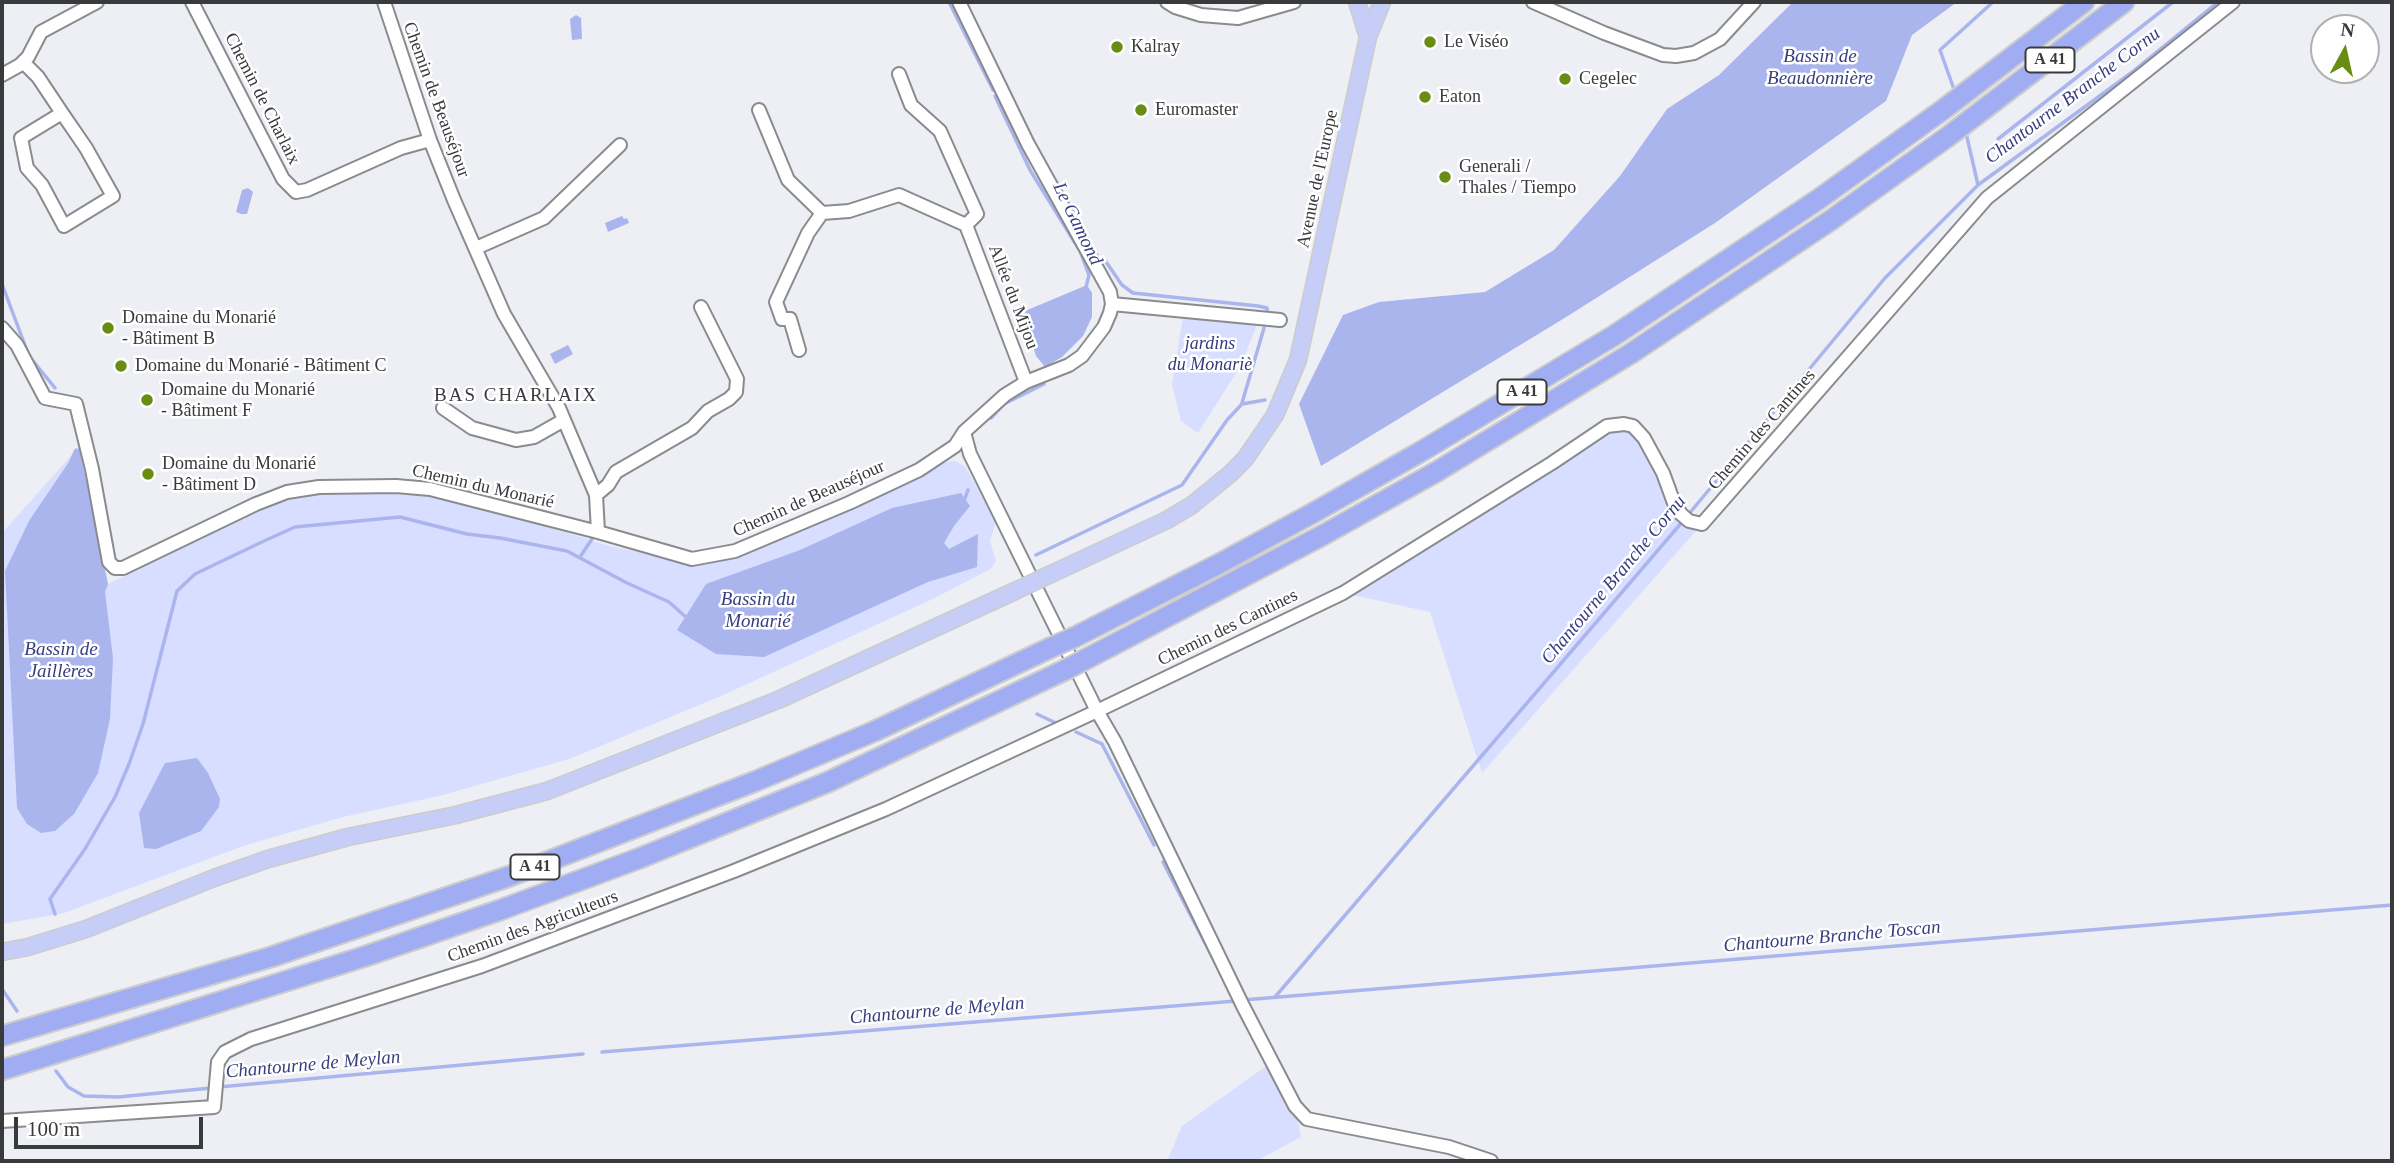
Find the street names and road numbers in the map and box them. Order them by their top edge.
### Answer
street label: Chemin de Beauséjour [398,19,474,181]
street label: Chemin de Charlaix [219,30,305,168]
road number: A 41 [2025,48,2074,72]
street label: Avenue de l'Europe [1293,108,1343,250]
street label: Allée du Mijou [983,242,1043,352]
street label: Chemin des Cantines [1704,365,1820,495]
road number: A 41 [1498,380,1546,404]
street label: Chemin de Beauséjour [730,456,888,542]
street label: Chemin du Monarié [410,460,556,514]
street label: Chemin des Cantines [1155,585,1301,671]
road number: A 41 [510,854,560,880]
street label: Chemin des Agriculteurs [445,886,621,968]

